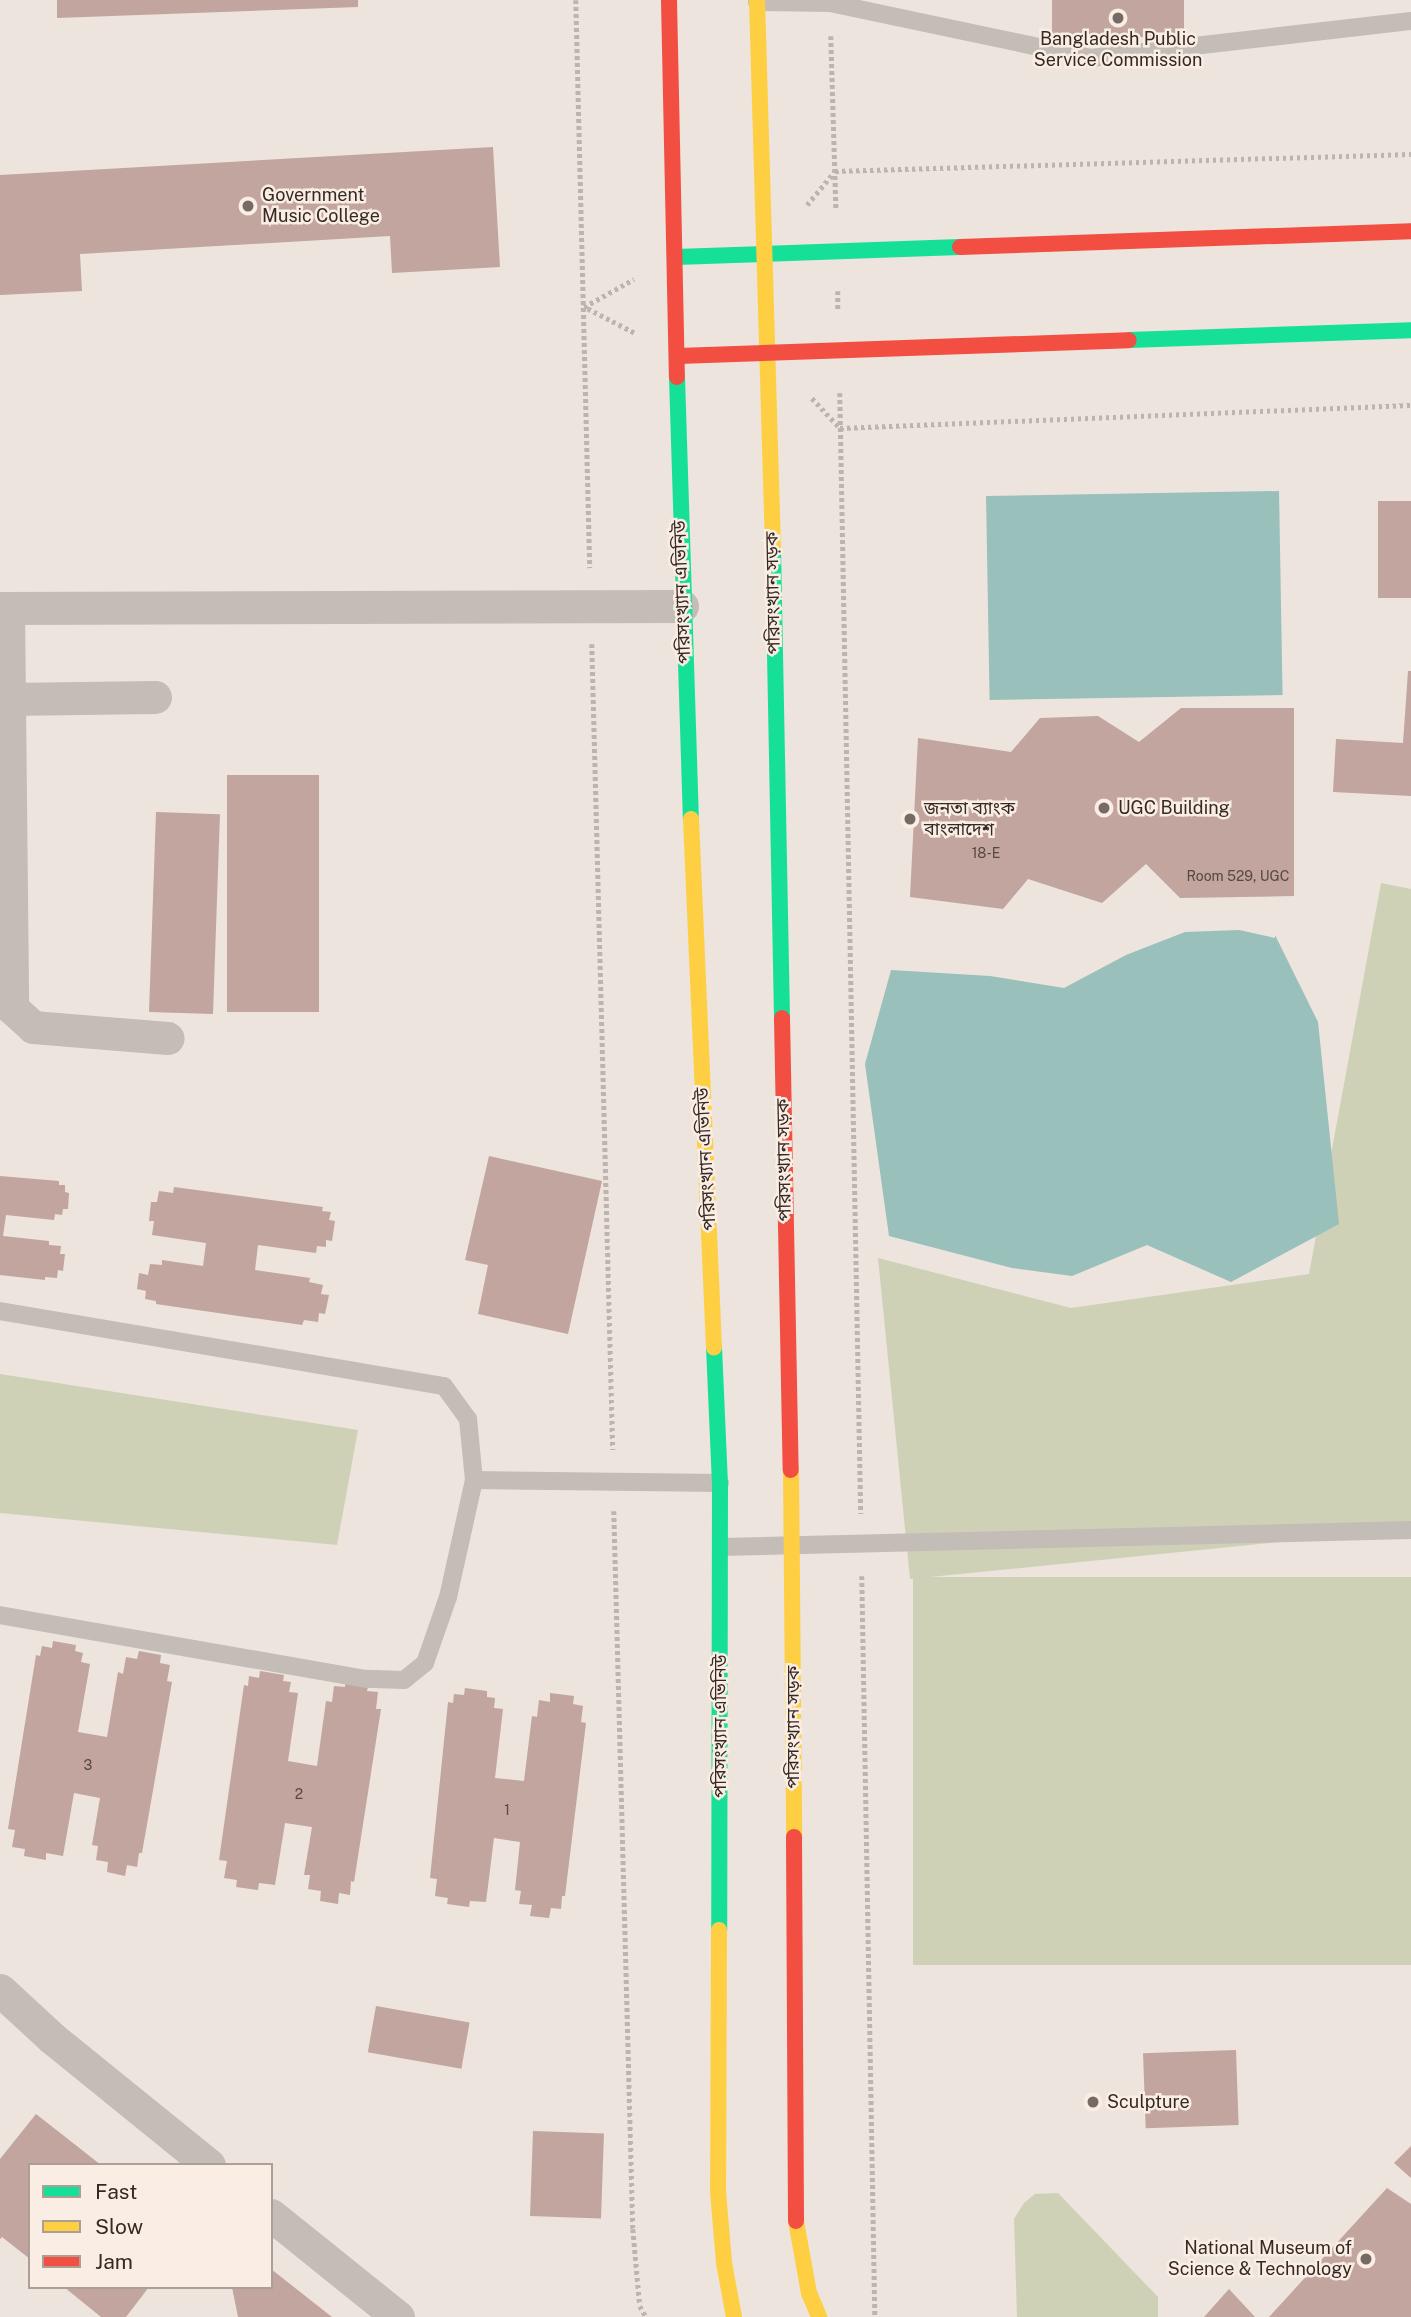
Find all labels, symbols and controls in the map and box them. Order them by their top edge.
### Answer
marker: Bangladesh Public Service Commission [1110,10,1126,26]
place label: Bangladesh Public Service Commission [1034,29,1202,72]
place label: Government Music College [262,185,380,228]
marker: Government Music College [240,198,256,214]
street label: পরিসংখ্যান এভিনিউ [669,520,695,664]
street label: পরিসংখ্যান সড়ক [761,531,785,655]
place label: UGC Building [1118,797,1230,819]
place label: জনতা ব্যাংক বাংলাদেশ [924,798,1015,840]
marker: UGC Building [1096,800,1112,816]
marker: জনতা ব্যাংক বাংলাদেশ [902,811,918,827]
house number: 18-E [972,845,1000,861]
house number: Room 529, UGC [1186,868,1290,884]
street label: পরিসংখ্যান এভিনিউ [691,1087,721,1231]
street label: পরিসংখ্যান সড়ক [772,1098,796,1222]
street label: পরিসংখ্যান এভিনিউ [709,1654,731,1798]
street label: পরিসংখ্যান সড়ক [782,1666,804,1788]
house number: 3 [84,1757,92,1773]
house number: 2 [295,1786,303,1802]
house number: 1 [504,1802,510,1818]
place label: Sculpture [1107,2091,1190,2113]
marker: Sculpture [1085,2094,1101,2110]
legend [28,2163,273,2289]
text: Fast [95,2179,137,2204]
text: Slow [95,2214,143,2239]
place label: National Museum of Science & Technology [1168,2238,1352,2280]
text: Jam [95,2249,133,2274]
marker: National Museum of Science & Technology [1358,2251,1374,2267]

